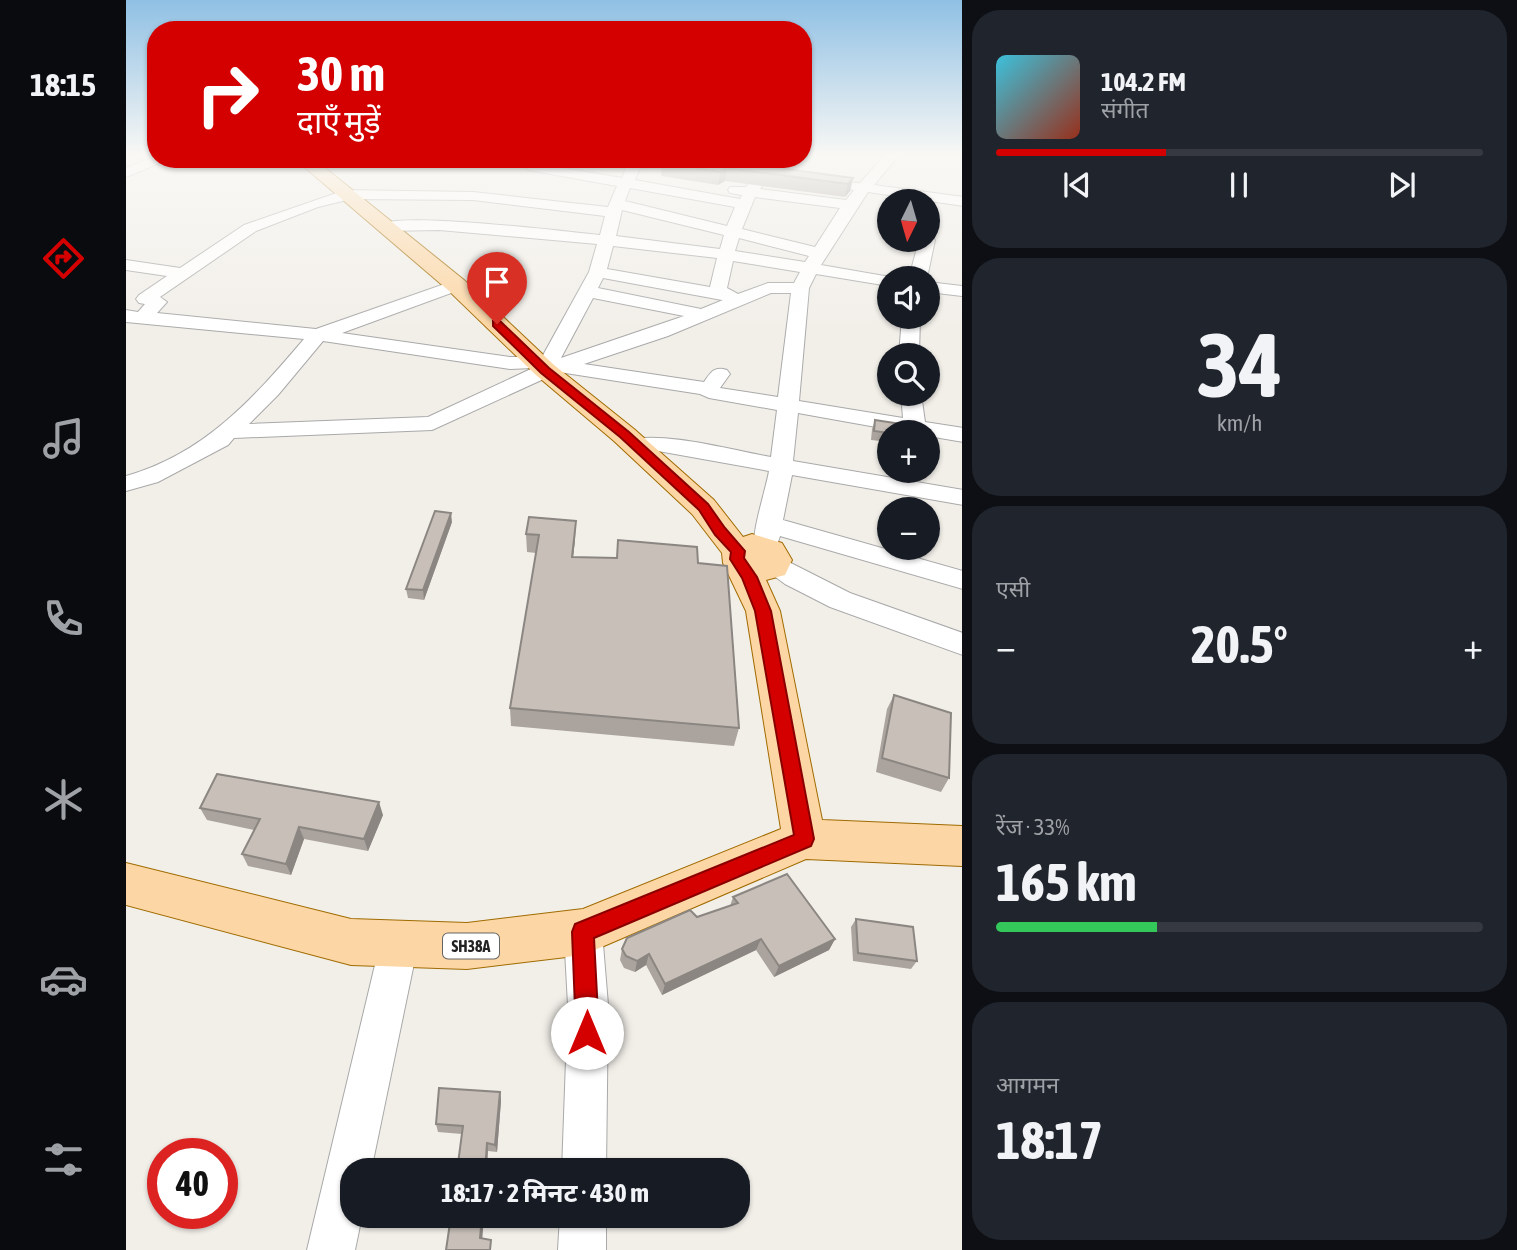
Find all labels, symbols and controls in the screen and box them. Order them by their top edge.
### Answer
text: 30 m [297,45,385,101]
icon: right [182,49,273,140]
text: 18:15 [30,66,96,103]
text: 104.2 FM [1101,67,1186,97]
text: संगीत [1101,97,1149,123]
text: दाएँ मुड़ें [297,103,381,140]
icon: previous [1058,166,1096,204]
icon: pause [1220,166,1258,204]
icon: next [1383,166,1421,204]
north arrow [877,189,940,252]
map controls [877,189,940,560]
icon: directions [39,234,88,283]
pin [467,252,527,324]
icon: arrive [478,263,516,301]
button: sound [877,266,940,329]
text: 34 [1197,312,1282,416]
button: search [877,343,940,406]
text: km/h [1217,410,1262,436]
icon: music [39,414,88,463]
button: + [877,420,940,483]
button: − [877,497,940,560]
text: एसी [996,576,1030,602]
icon: phone [39,594,88,643]
text: 20.5° [1191,614,1288,674]
text: − [996,624,1016,667]
text: + [1463,624,1483,667]
icon: climate [39,775,88,824]
text: रेंज · 33% [996,814,1070,840]
text: 165 km [996,852,1137,912]
road number: SH38A [443,934,499,958]
icon: car [39,955,88,1004]
position arrow [550,996,624,1070]
text: आगमन [996,1072,1059,1098]
text: 18:17 [996,1110,1103,1170]
icon: filters [39,1135,88,1184]
speed limit sign: 40 [147,1138,238,1229]
text: 18:17 · 2 मिनट · 430 m [441,1178,649,1208]

